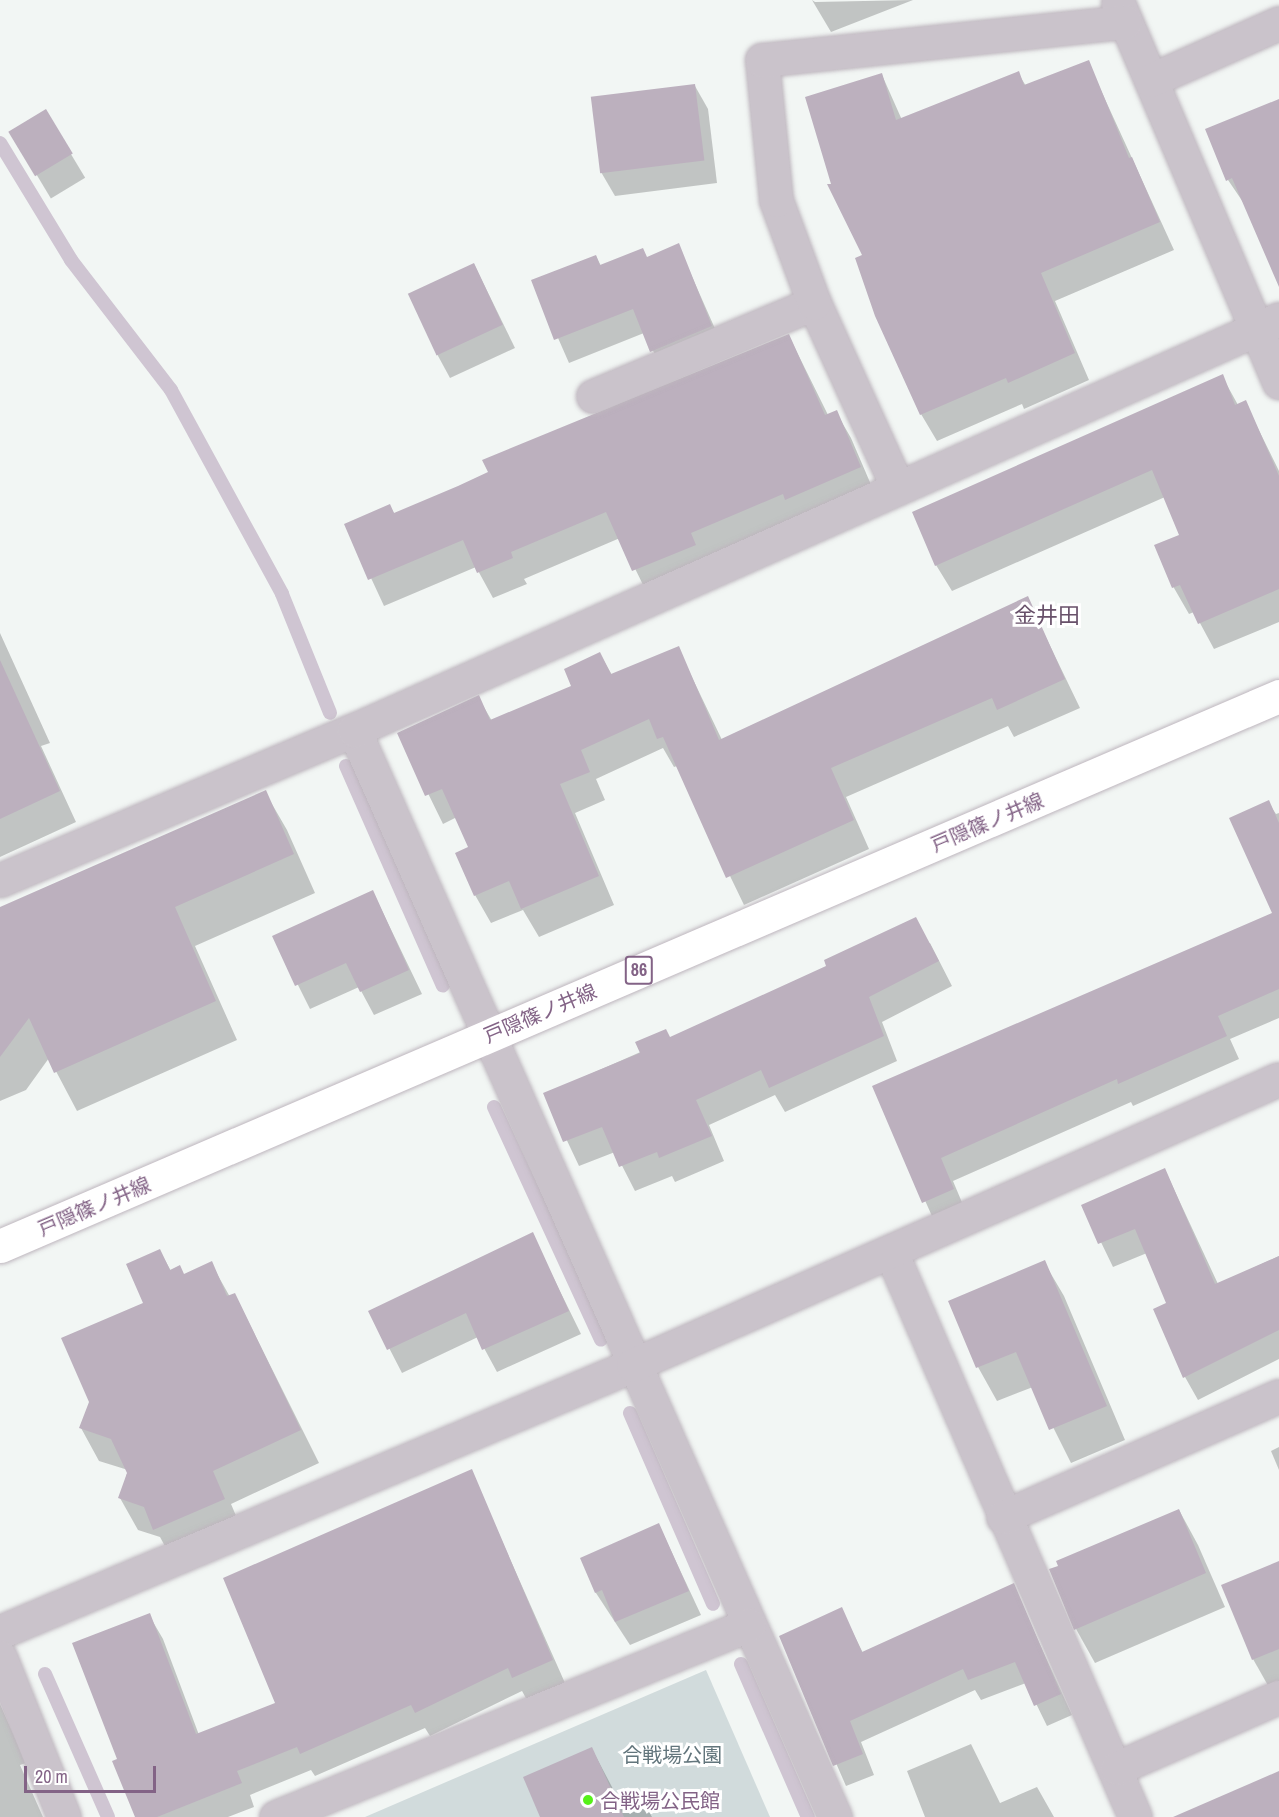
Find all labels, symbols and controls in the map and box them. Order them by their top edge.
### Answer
district label: 金井田 [1014,603,1080,629]
street label: 戸隠篠ノ井線 [927,788,1047,856]
road number: 86 [624,955,654,985]
street label: 戸隠篠ノ井線 [480,979,600,1047]
street label: 戸隠篠ノ井線 [34,1172,154,1240]
park label: 合戦場公園 [622,1742,722,1766]
scale bar [27,1754,159,1792]
text: 20 m [35,1764,68,1789]
place label: 合戦場公民館 [600,1788,720,1812]
marker: 合戦場公民館 [581,1793,595,1807]

